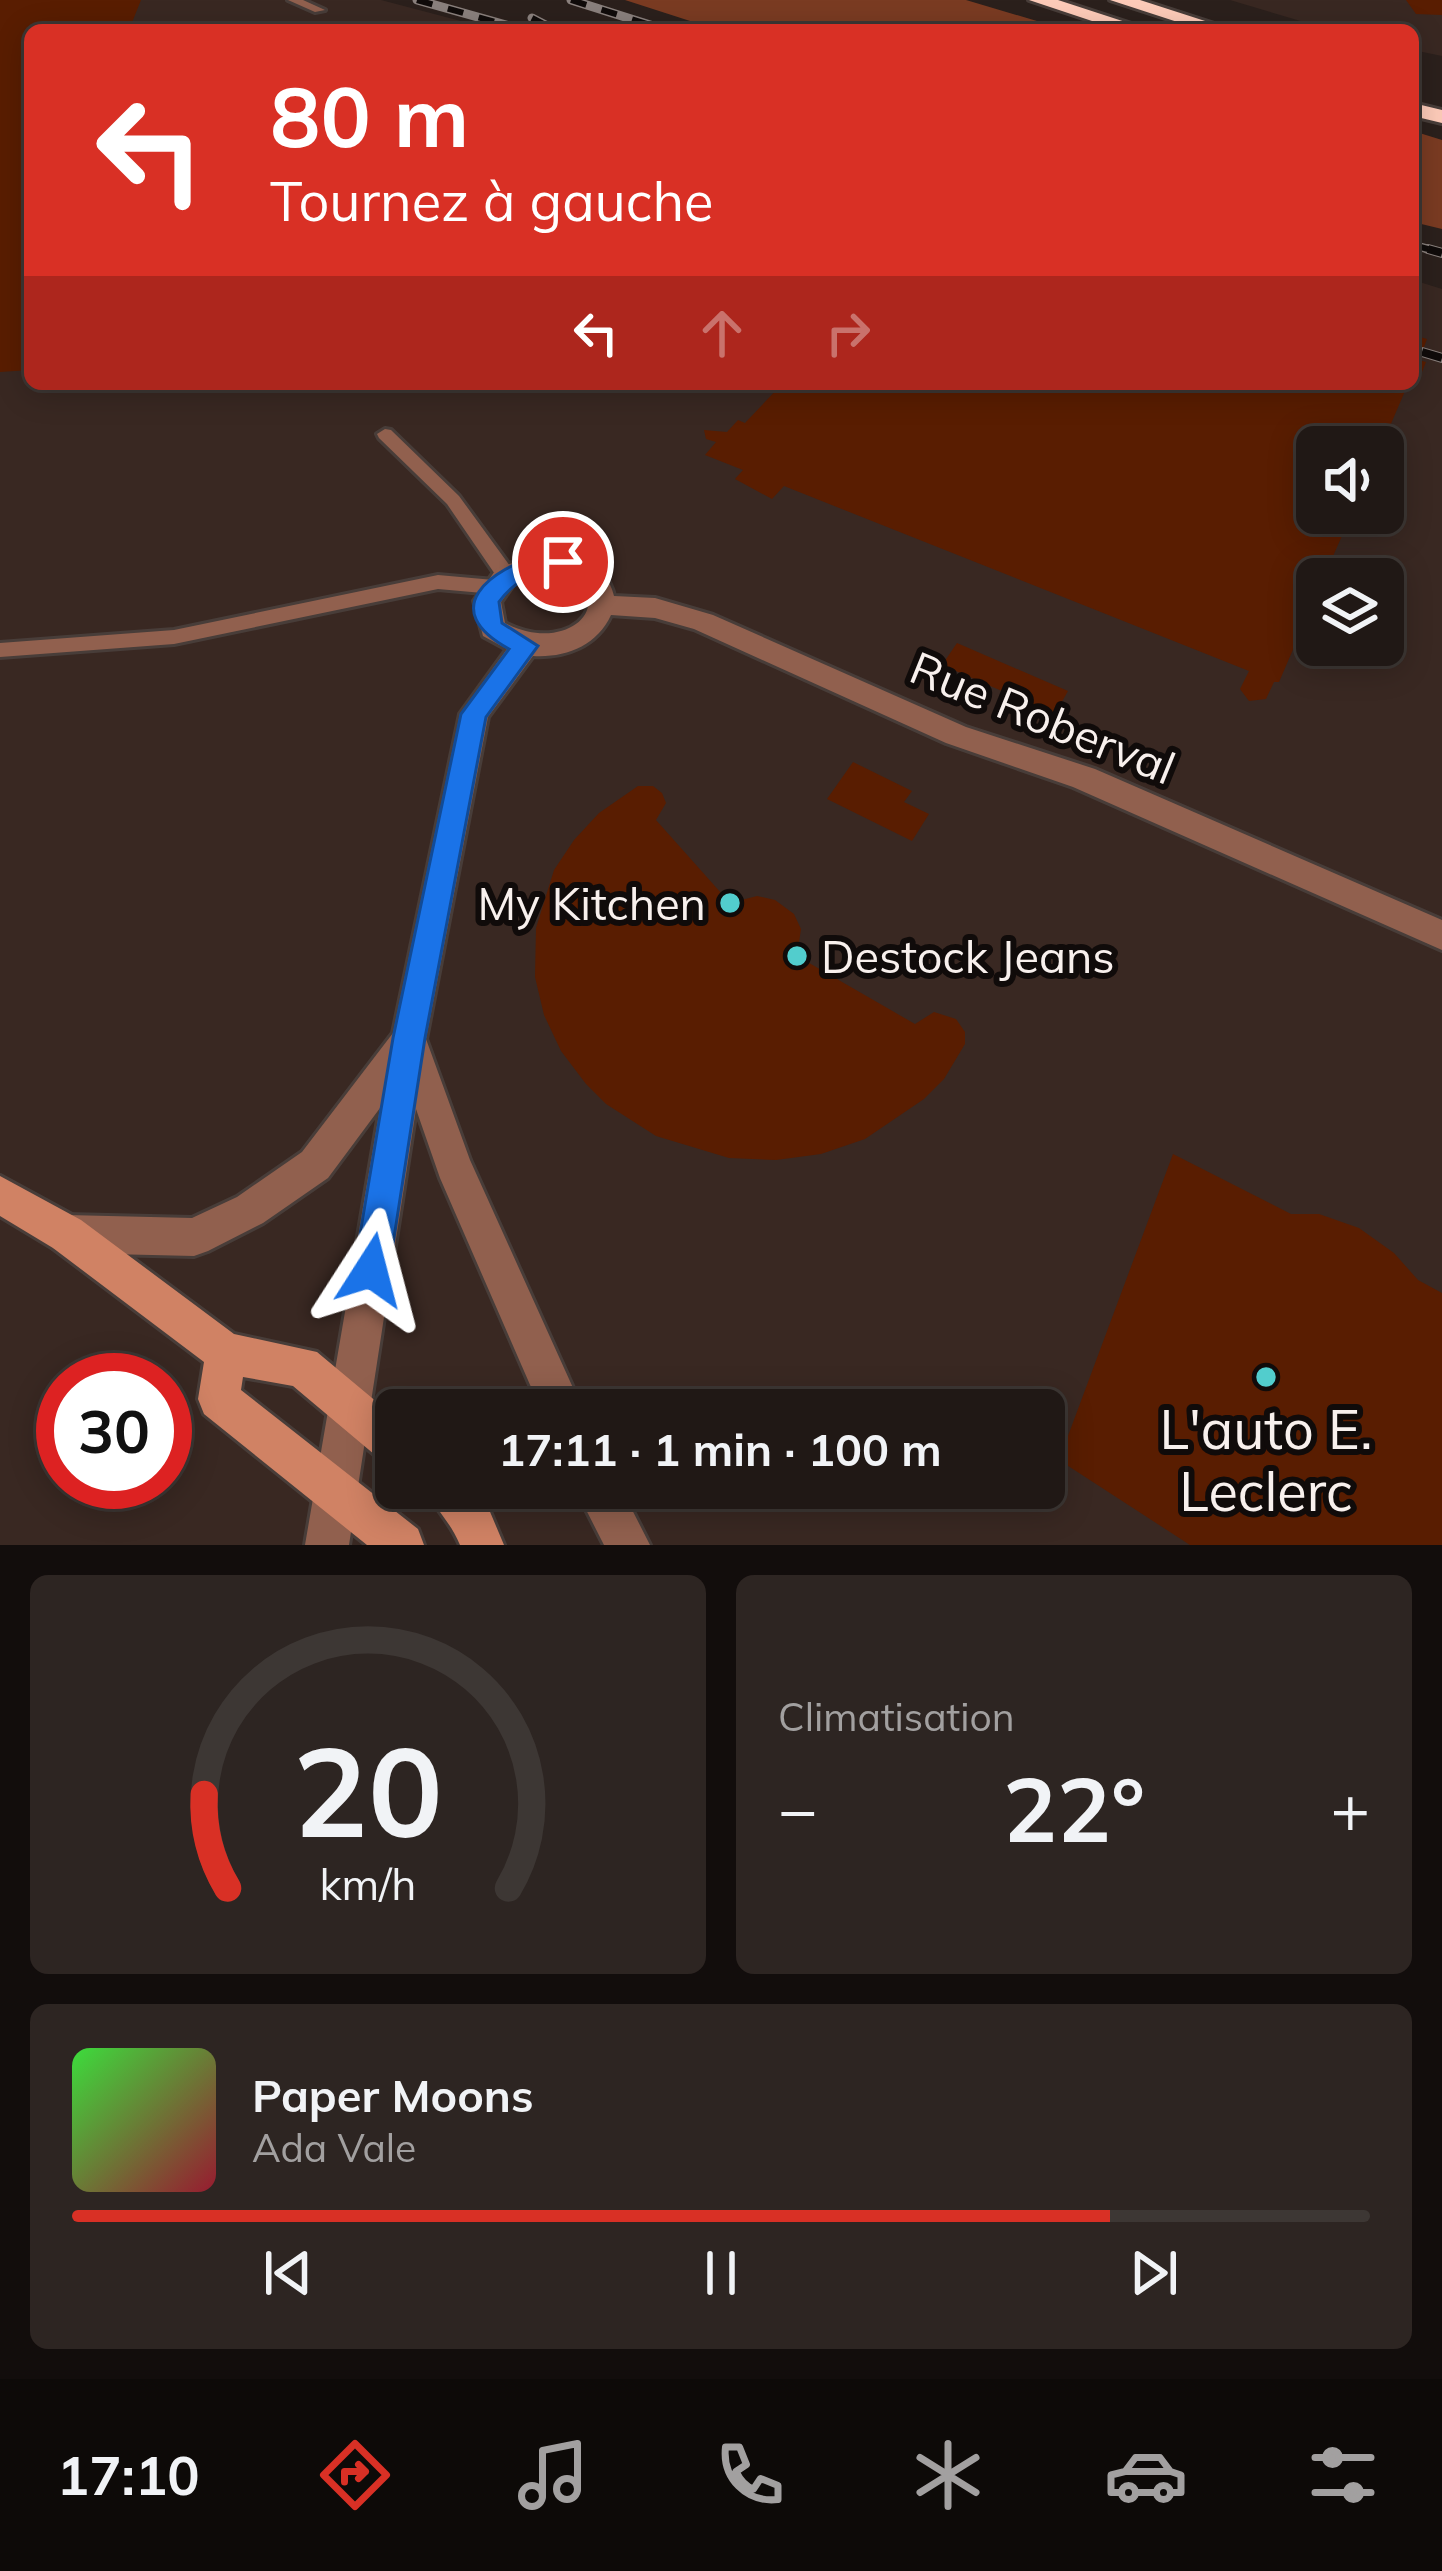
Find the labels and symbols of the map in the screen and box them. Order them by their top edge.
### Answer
pin [512,511,614,613]
street label: Rue Roberval [903,639,1183,795]
place label: My Kitchen [477,875,706,931]
marker: My Kitchen [717,890,743,916]
place label: Destock Jeans [821,928,1115,984]
marker: Destock Jeans [784,943,810,969]
position arrow [308,1207,434,1333]
speed limit sign: 30 [36,1353,192,1509]
marker: L'auto E. Leclerc [1253,1364,1279,1390]
place label: L'auto E. Leclerc [1159,1395,1373,1525]

